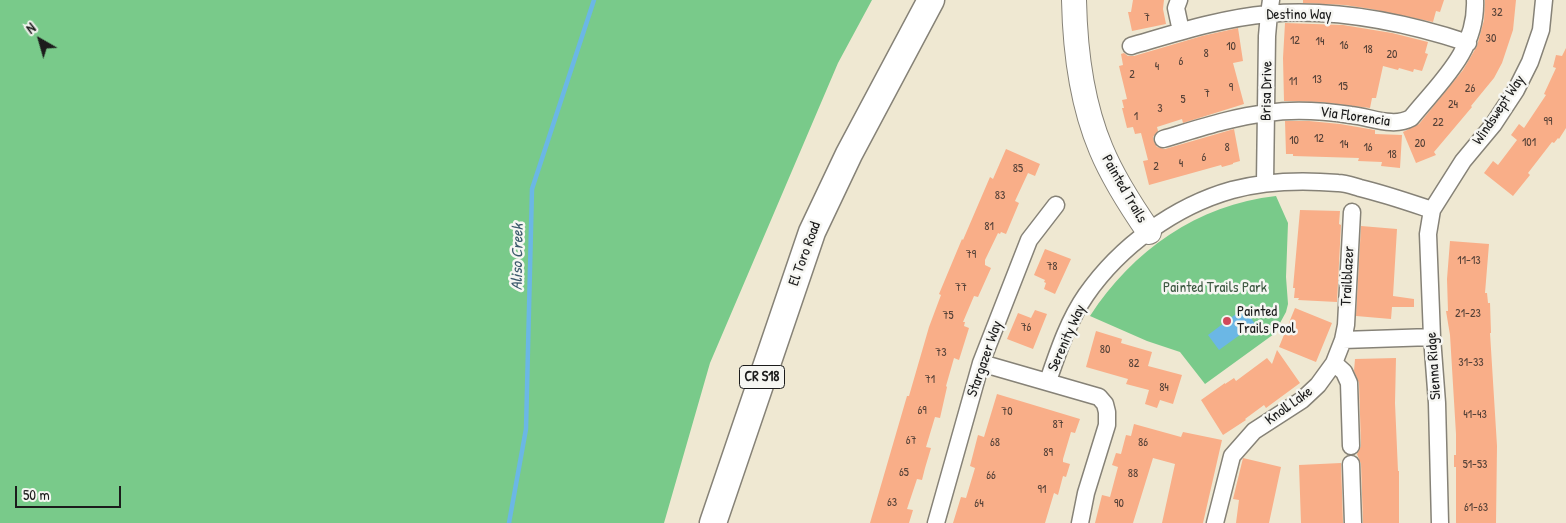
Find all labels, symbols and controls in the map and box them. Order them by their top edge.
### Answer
street label: Destino Way [1266,6,1332,24]
house number: 32 [1492,6,1502,20]
house number: 7 [1144,11,1150,25]
north arrow [15,15,65,65]
text: N [22,18,39,38]
house number: 30 [1486,32,1496,46]
house number: 12 [1290,34,1300,48]
house number: 14 [1316,35,1324,49]
house number: 16 [1339,39,1349,53]
house number: 10 [1226,40,1236,54]
house number: 18 [1363,43,1373,57]
house number: 8 [1203,47,1209,61]
house number: 20 [1387,48,1397,62]
house number: 6 [1179,55,1183,69]
house number: 4 [1155,60,1159,74]
street label: Brisa Drive [1257,61,1277,121]
house number: 2 [1129,68,1135,82]
street label: Windswept Way [1469,72,1529,148]
house number: 13 [1312,73,1322,87]
house number: 11 [1289,75,1297,89]
house number: 15 [1338,80,1348,94]
house number: 9 [1229,81,1233,95]
house number: 26 [1465,82,1475,96]
house number: 7 [1204,87,1210,101]
house number: 5 [1180,93,1186,107]
house number: 24 [1448,98,1458,112]
house number: 3 [1157,102,1163,116]
street label: Via Florencia [1319,103,1391,131]
house number: 1 [1134,110,1138,124]
house number: 99 [1544,115,1552,129]
house number: 22 [1432,116,1444,130]
house number: 12 [1314,132,1324,146]
house number: 10 [1289,134,1299,148]
house number: 101 [1522,136,1536,150]
house number: 20 [1415,137,1425,151]
house number: 14 [1340,138,1348,152]
house number: 8 [1224,141,1230,155]
house number: 16 [1363,141,1373,155]
house number: 18 [1387,148,1397,162]
house number: 6 [1202,151,1206,165]
street label: Painted Trails [1097,152,1151,226]
house number: 4 [1179,157,1183,171]
house number: 2 [1153,160,1159,174]
house number: 85 [1013,162,1023,176]
house number: 83 [995,189,1005,203]
street label: El Toro Road [785,219,825,289]
house number: 81 [984,220,994,234]
water label: Aliso Creek [508,224,528,290]
street label: Trailblazer [1337,245,1359,307]
house number: 79 [966,248,976,262]
house number: 11-13 [1457,254,1481,268]
house number: 78 [1046,260,1058,274]
park label: Painted Trails Park [1163,279,1267,297]
house number: 77 [955,281,967,295]
street label: Serenity Way [1044,302,1090,374]
place label: Painted Trails Pool [1237,303,1296,338]
house number: 21-23 [1455,307,1481,321]
house number: 75 [942,309,954,323]
marker: Painted Trails Pool [1221,315,1233,327]
street label: Stargazer Way [964,319,1006,399]
house number: 76 [1021,321,1031,335]
street label: Sienna Ridge [1423,332,1445,400]
house number: 80 [1100,343,1110,357]
house number: 73 [935,346,947,360]
house number: 31-33 [1458,356,1484,370]
house number: 82 [1129,357,1139,371]
road number: CR S18 [740,366,784,388]
house number: 71 [925,373,935,387]
house number: 84 [1159,381,1169,395]
street label: Knoll Lake [1262,383,1316,429]
house number: 69 [917,404,927,418]
house number: 70 [1001,405,1013,419]
house number: 41-43 [1463,408,1487,422]
house number: 87 [1052,418,1064,432]
house number: 67 [906,434,916,448]
house number: 68 [990,436,1000,450]
house number: 86 [1138,436,1148,450]
house number: 89 [1043,446,1053,460]
house number: 51-53 [1463,458,1487,472]
house number: 65 [899,466,909,480]
house number: 88 [1128,467,1138,481]
house number: 66 [986,469,996,483]
scale bar [18,476,124,508]
house number: 91 [1038,483,1046,497]
text: 50 m [23,484,50,505]
house number: 63 [887,496,897,510]
house number: 64 [974,497,984,511]
house number: 90 [1114,497,1124,511]
house number: 61-63 [1464,501,1488,515]

